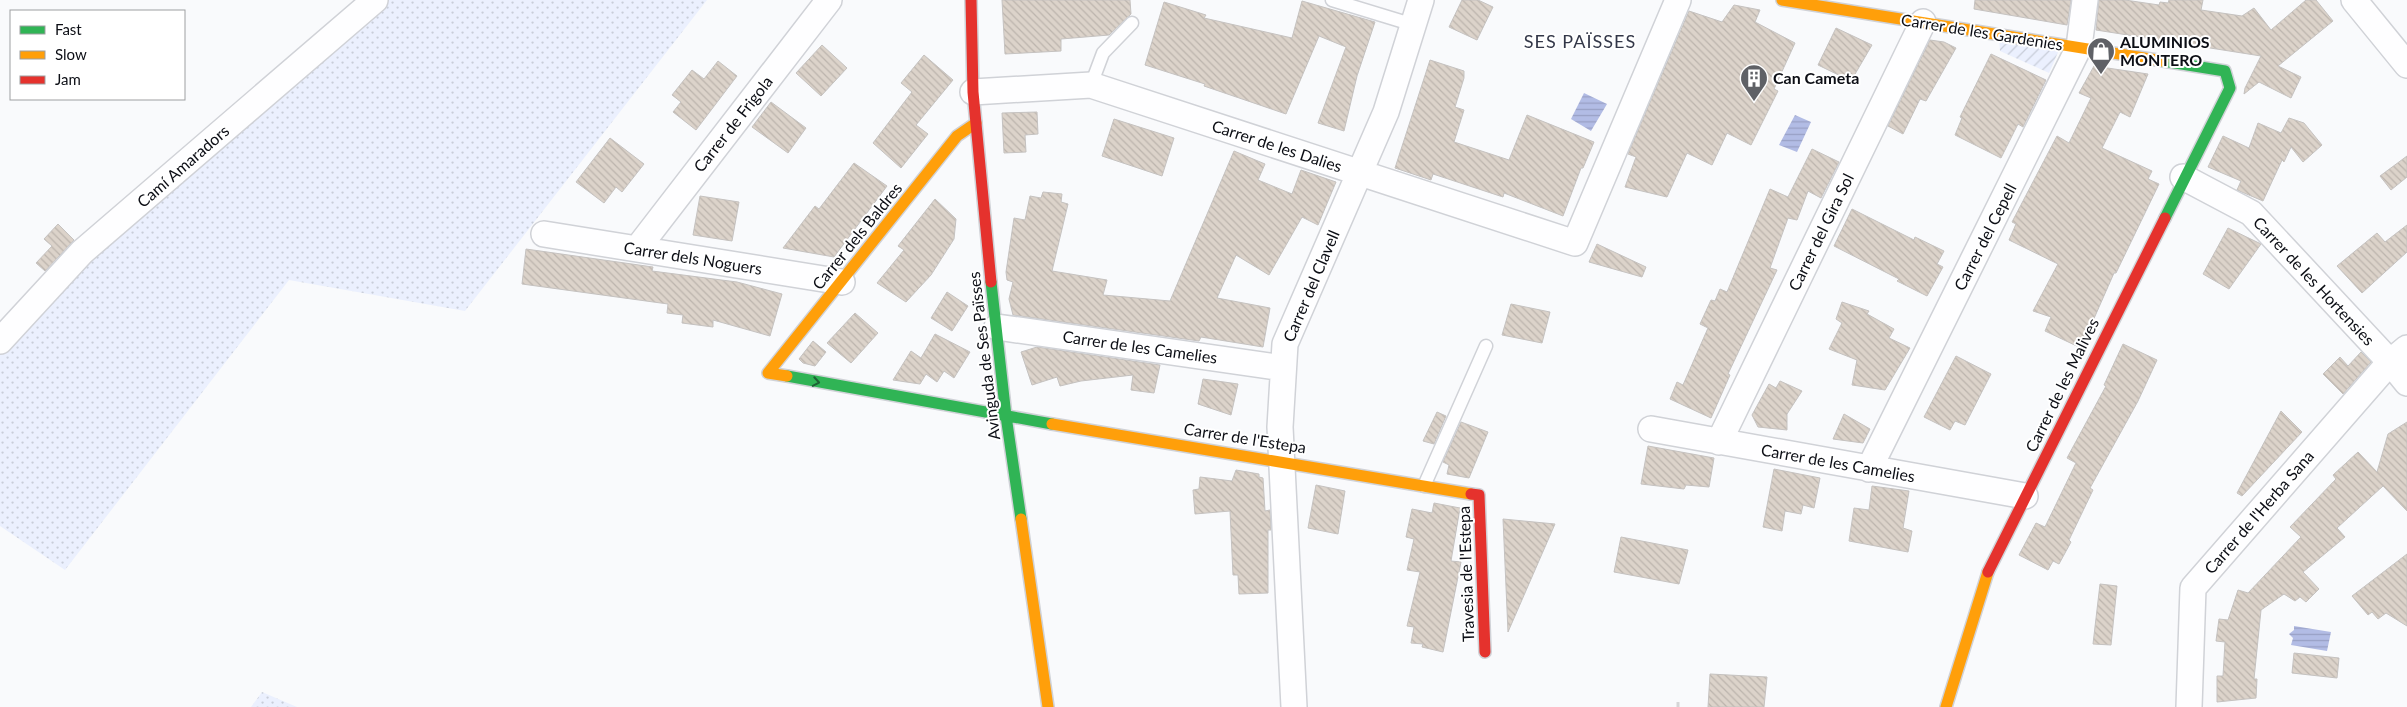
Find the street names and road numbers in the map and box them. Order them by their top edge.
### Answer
street label: Carrer de les Gardenies [1900,9,2064,54]
street label: Carrer de Frigola [689,72,776,175]
street label: Carrer de les Dalies [1210,116,1345,176]
street label: Camí Amaradors [133,121,233,211]
street label: Carrer del Gira Sol [1784,170,1857,293]
street label: Carrer dels Baldres [808,178,906,293]
street label: Carrer del Cepell [1949,180,2020,293]
street label: Carrer de les Hortensies [2250,212,2379,349]
street label: Carrer del Clavell [1278,227,1343,345]
street label: Carrer dels Noguers [623,237,764,278]
street label: Avinguda de Ses Païsses [964,271,1003,441]
street label: Carrer de les Malives [2021,315,2102,455]
street label: Carrer de les Camelies [1062,326,1219,367]
street label: Carrer de l'Estepa [1183,418,1308,457]
street label: Carrer de les Camelies [1760,440,1917,485]
street label: Carrer de l'Herba Sana [2200,446,2317,577]
street label: Travesia de l'Estepa [1454,506,1477,642]

